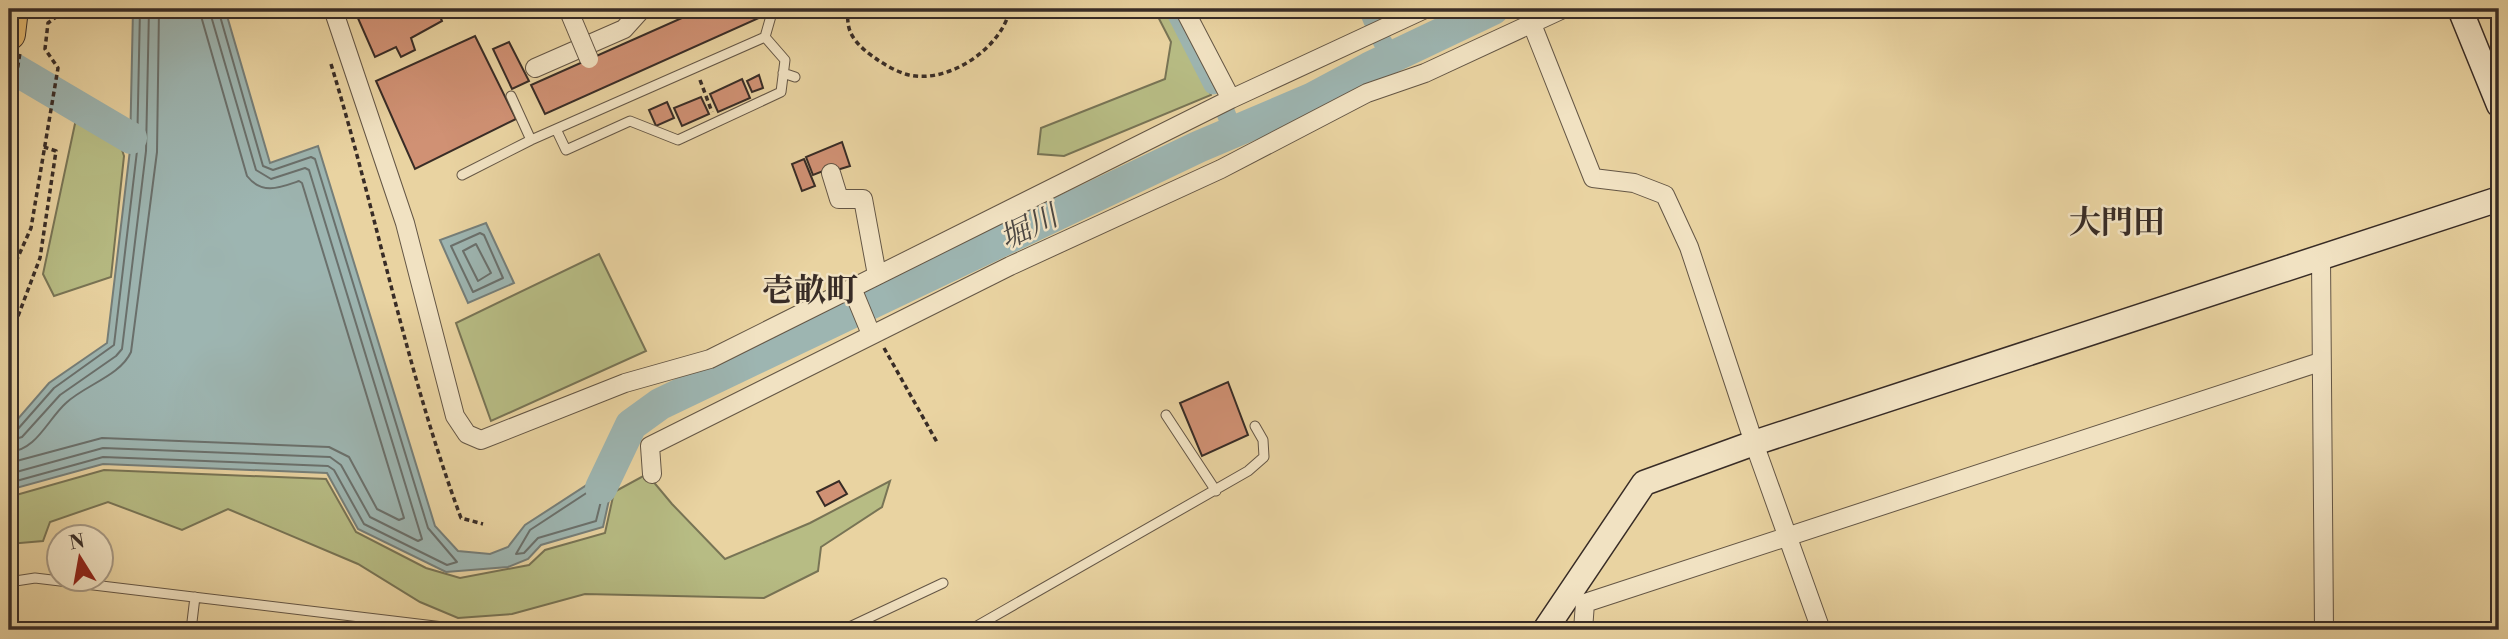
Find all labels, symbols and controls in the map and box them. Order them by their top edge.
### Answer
water label: 堀川 [994,196,1067,258]
district label: 大門田 [2069,203,2165,243]
district label: 壱畝町 [762,271,858,311]
north arrow [46,524,116,594]
text: N [67,529,87,556]

